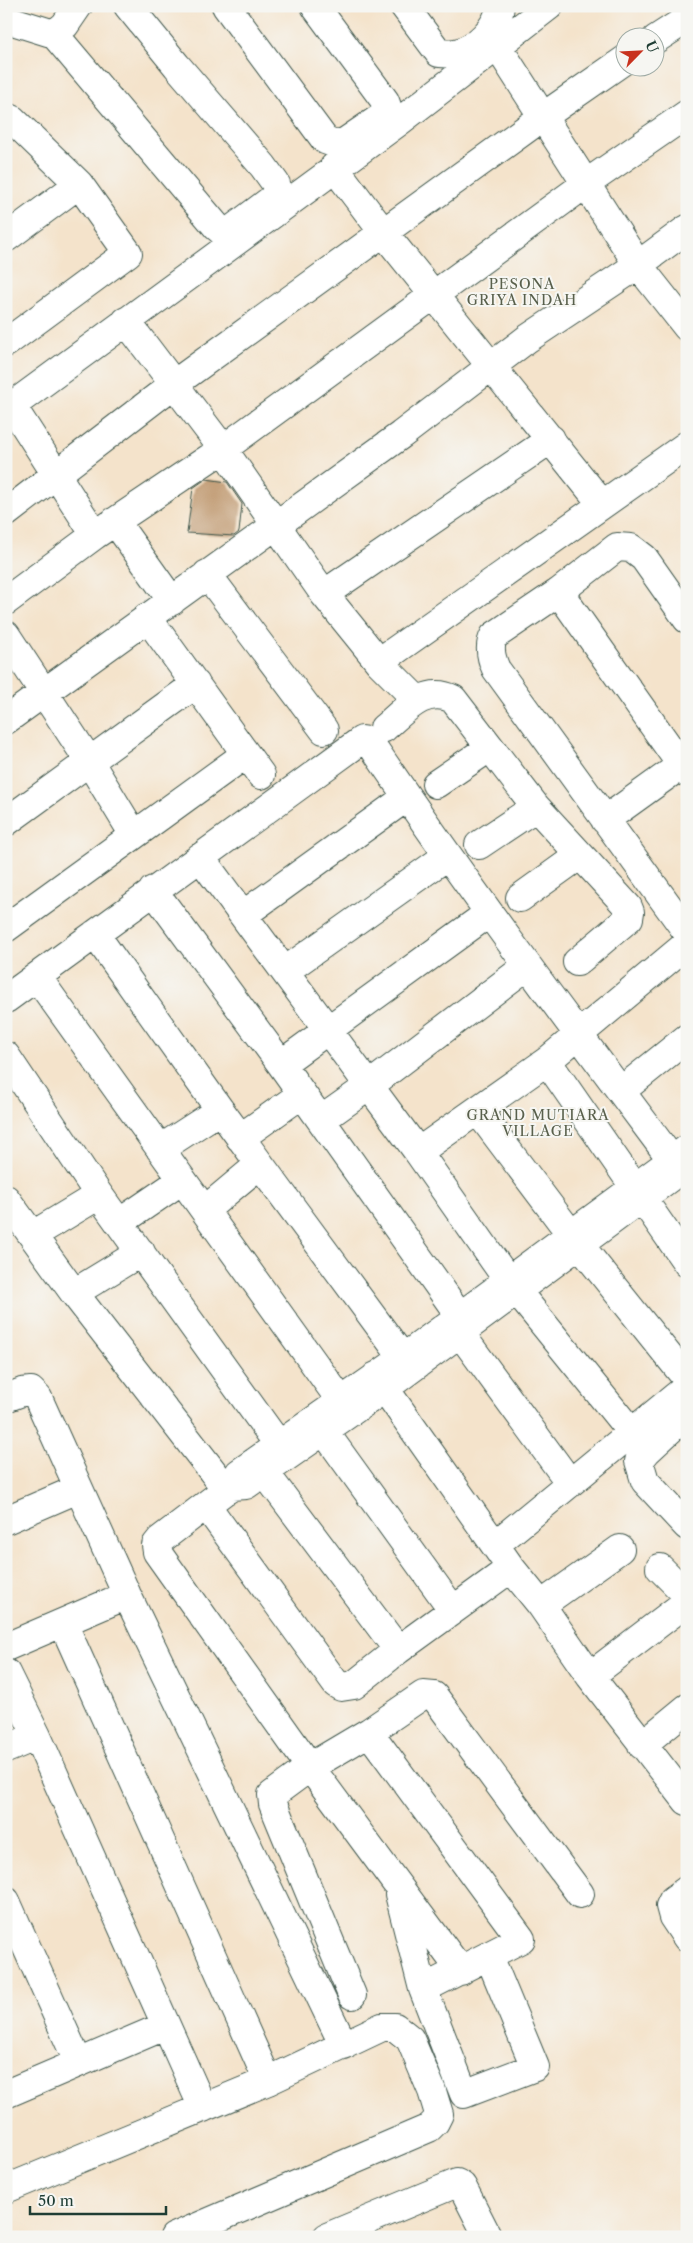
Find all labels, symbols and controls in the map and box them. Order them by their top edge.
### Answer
north arrow [616,28,666,78]
text: U [641,38,663,56]
district label: PESONA GRIYA INDAH [467,275,577,309]
district label: GRAND MUTIARA VILLAGE [466,1106,610,1140]
scale bar [30,2183,166,2215]
text: 50 m [38,2191,74,2210]

